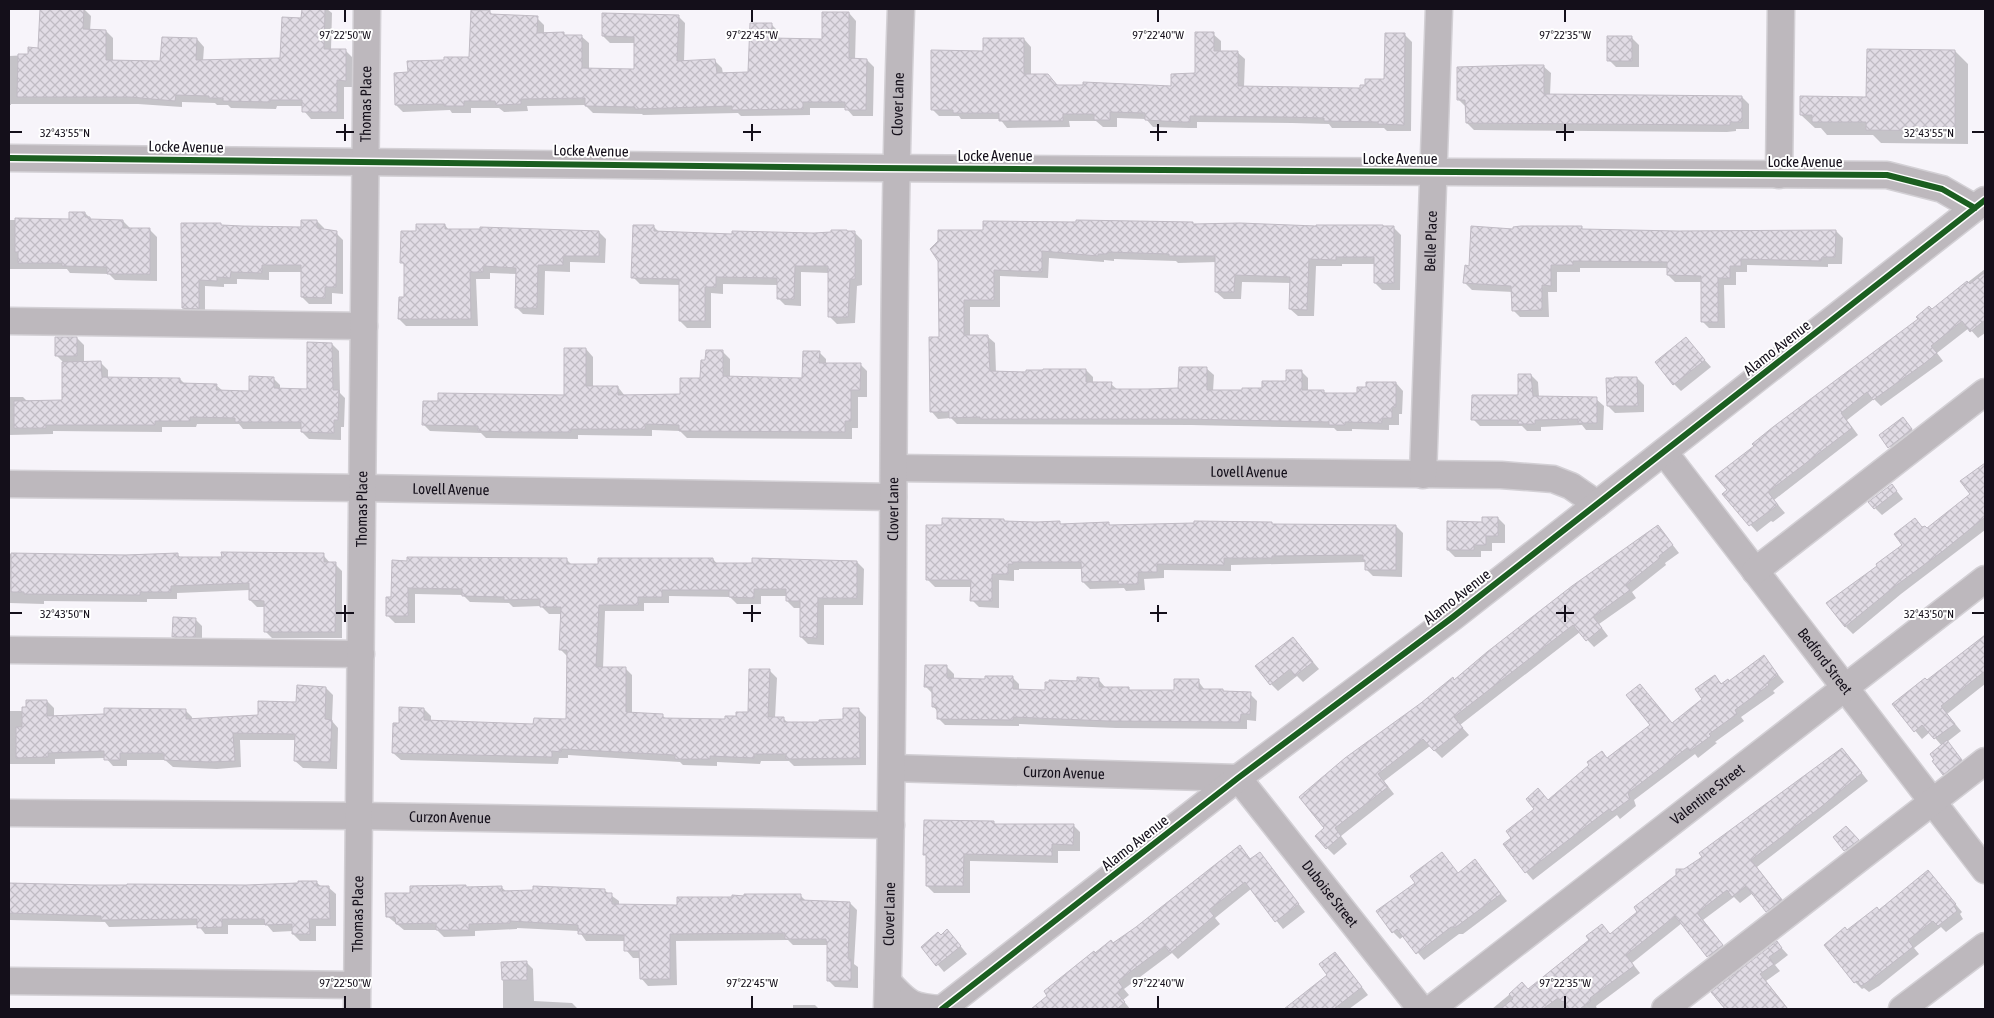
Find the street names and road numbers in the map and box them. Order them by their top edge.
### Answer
street label: Thomas Place [357,66,374,142]
street label: Clover Lane [888,72,907,136]
street label: Locke Avenue [148,137,224,156]
street label: Locke Avenue [553,141,629,160]
street label: Locke Avenue [957,147,1033,164]
street label: Locke Avenue [1362,150,1438,167]
street label: Locke Avenue [1767,153,1843,170]
street label: Belle Place [1421,210,1440,272]
street label: Alamo Avenue [1740,316,1813,379]
street label: Lovell Avenue [1210,463,1288,481]
street label: Thomas Place [353,470,370,547]
street label: Clover Lane [884,477,901,541]
street label: Lovell Avenue [412,480,490,498]
street label: Alamo Avenue [1420,565,1493,628]
street label: Bedford Street [1794,625,1856,698]
street label: Valentine Street [1667,760,1747,828]
street label: Curzon Avenue [1023,763,1105,782]
street label: Curzon Avenue [409,808,491,826]
street label: Alamo Avenue [1098,811,1171,874]
street label: Duboise Street [1299,857,1362,930]
street label: Thomas Place [349,875,366,952]
street label: Clover Lane [880,882,898,946]

